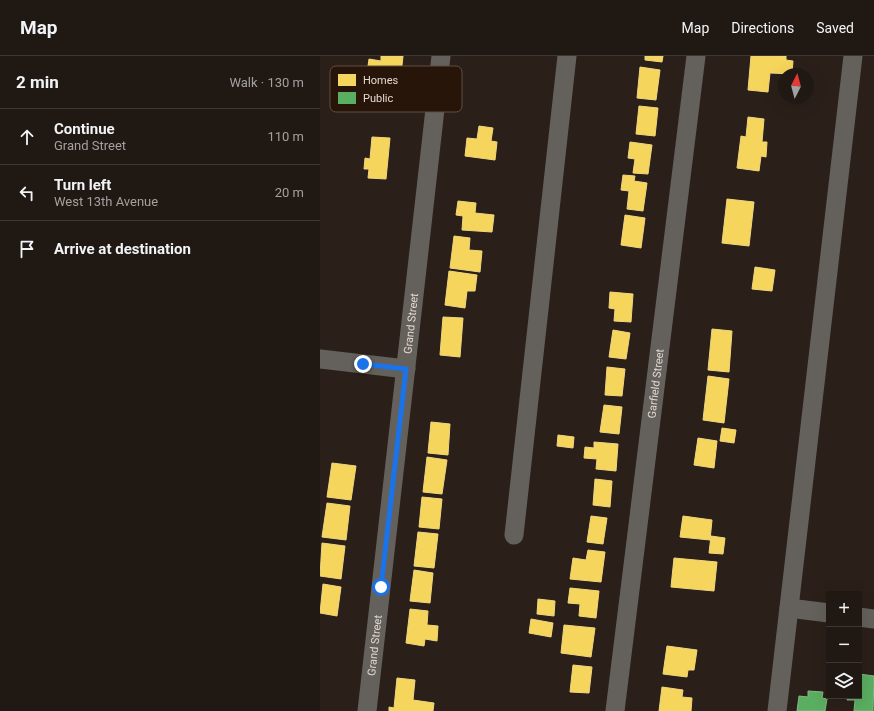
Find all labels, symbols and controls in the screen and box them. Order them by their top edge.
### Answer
text: Map [20,16,58,39]
text: Map [682,20,709,36]
text: Directions [731,20,794,36]
text: Saved [816,20,854,36]
legend [330,66,462,112]
north arrow [778,68,814,104]
text: 2 min [16,72,59,92]
text: Homes [363,74,399,87]
text: Walk · 130 m [229,75,304,90]
text: Public [363,92,394,105]
text: Continue [54,120,115,138]
icon: ahead [16,126,38,148]
text: 110 m [267,129,304,144]
text: Grand Street [54,138,126,153]
text: Turn left [54,176,111,194]
icon: left [16,182,38,204]
text: 20 m [275,185,304,200]
text: West 13th Avenue [54,194,158,209]
icon: arrive [16,238,38,260]
text: Arrive at destination [54,240,191,258]
street label: Grand Street [401,292,421,355]
street label: Garfield Street [645,348,667,419]
route end [354,355,372,373]
route start [372,578,390,596]
map controls [826,591,862,699]
button: + [826,591,862,627]
street label: Grand Street [365,614,385,677]
button: − [826,627,862,663]
button: layers [826,663,862,699]

